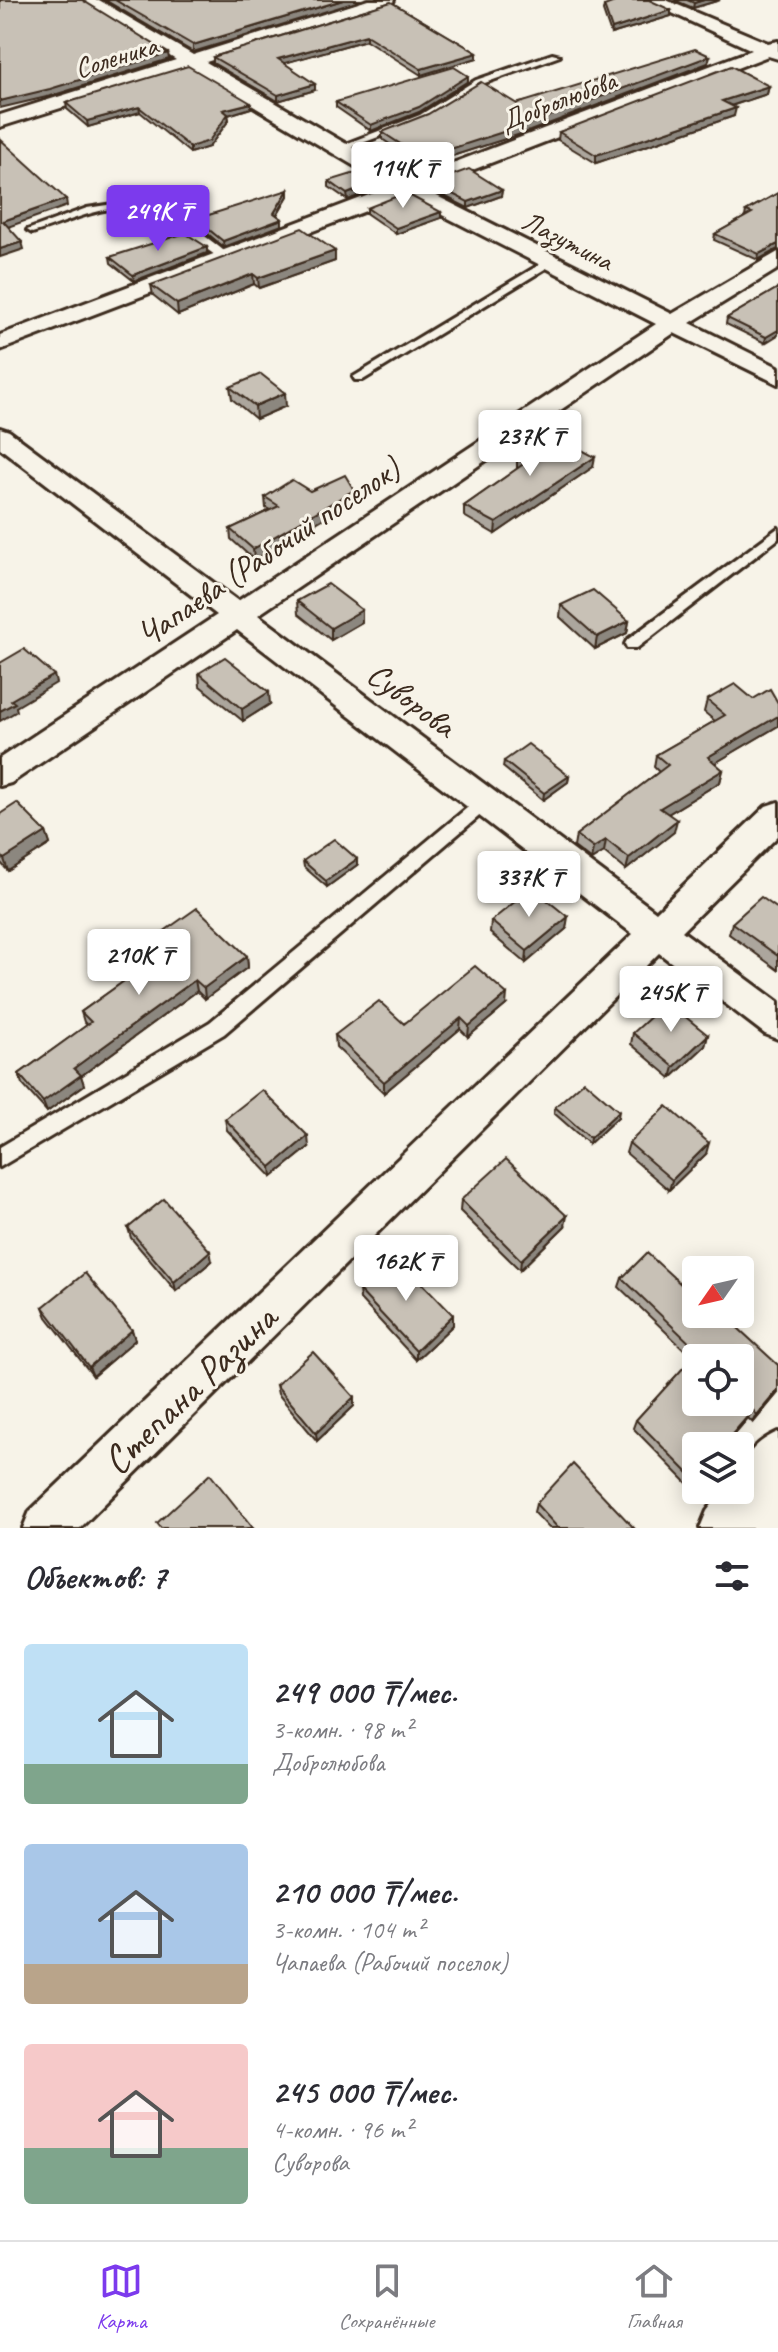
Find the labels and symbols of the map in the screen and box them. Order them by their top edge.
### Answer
street label: Соленика [70,27,164,86]
street label: Добролюбова [495,62,623,138]
pin: 114K ₸ [338,142,468,210]
pin: 249K ₸ [93,185,223,253]
street label: Лазутина [516,203,621,280]
pin: 237K ₸ [465,410,595,478]
street label: Чапаева (Рабочий поселок) [128,446,410,655]
street label: Суворова [359,652,466,748]
pin: 337K ₸ [464,851,594,919]
pin: 210K ₸ [74,929,204,997]
pin: 245K ₸ [606,966,736,1034]
pin: 162K ₸ [341,1235,471,1303]
north arrow [682,1256,754,1328]
street label: Степана Разина [92,1292,290,1485]

